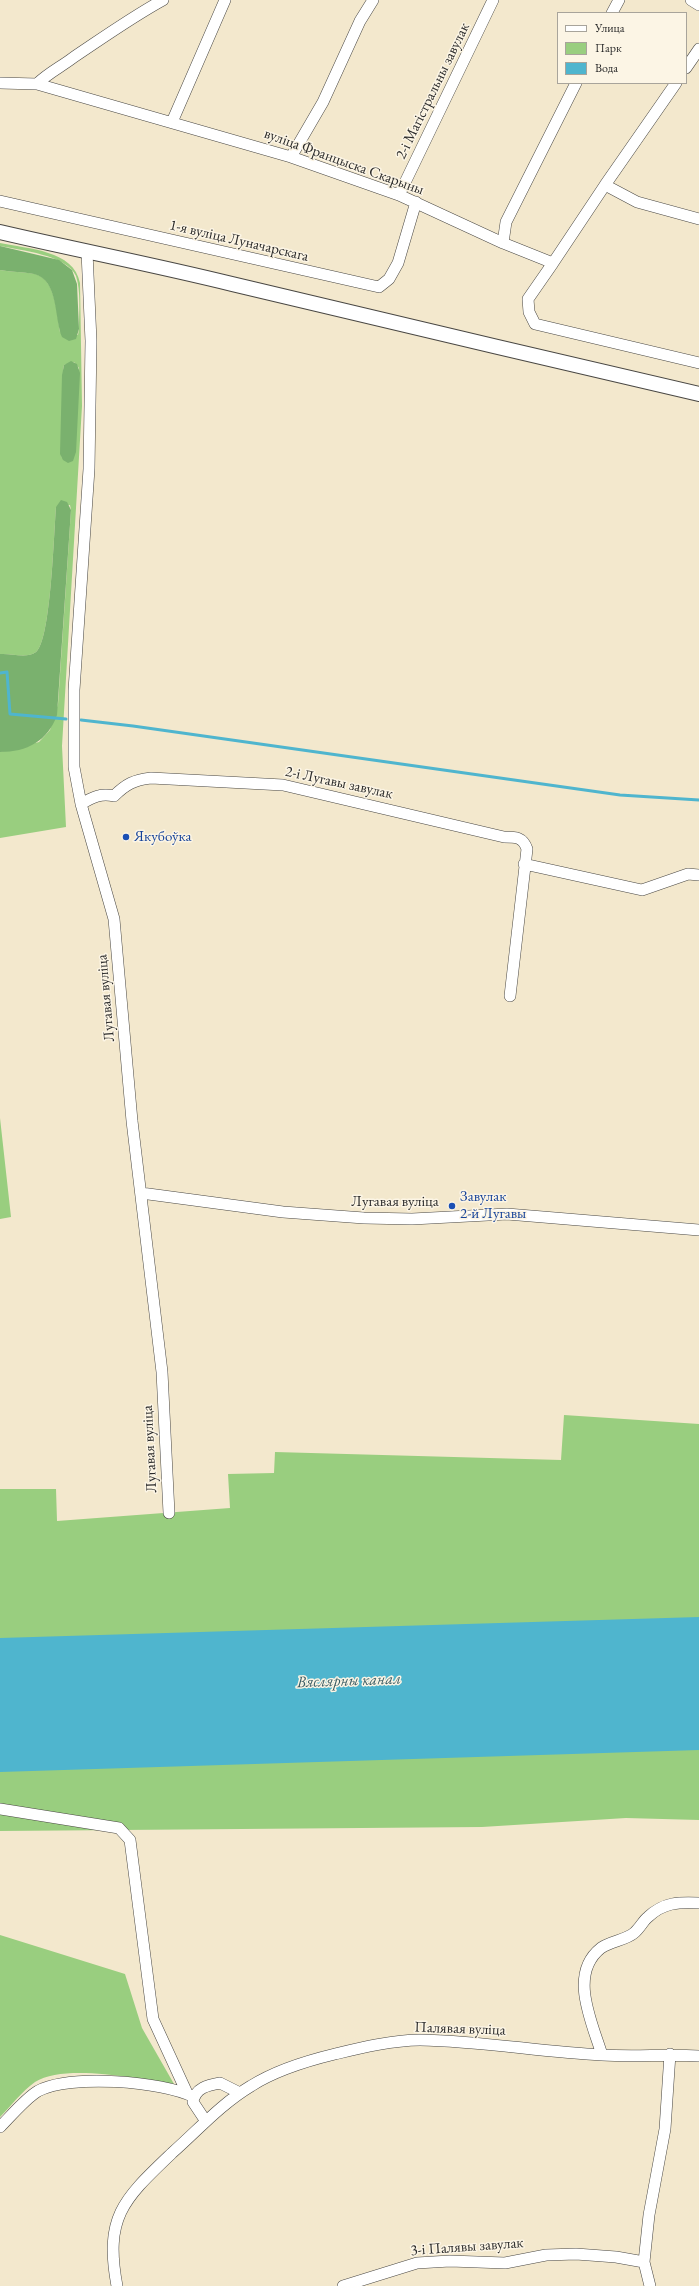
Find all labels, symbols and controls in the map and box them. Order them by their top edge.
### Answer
legend [557,12,687,84]
street label: 2-і Магістральны завулак [392,20,474,162]
text: Улица [595,20,625,36]
text: Парк [595,40,622,56]
text: Вода [595,60,618,76]
street label: вуліца Францыска Скарыны [262,125,426,199]
street label: 1-я вуліца Луначарскага [168,216,310,266]
street label: 2-і Лугавы завулак [284,763,394,803]
place label: Якубоўка [134,828,191,846]
marker: Якубоўка [121,832,131,842]
street label: Лугавая вуліца [93,954,119,1042]
place label: Завулак 2-й Лугавы [460,1188,526,1223]
street label: Лугавая вуліца [351,1193,439,1211]
marker: Завулак 2-й Лугавы [447,1201,457,1211]
street label: Лугавая вуліца [139,1405,161,1493]
water label: Вяслярны канал [297,1670,401,1692]
street label: Палявая вуліца [414,2018,506,2040]
street label: 3-і Палявы завулак [410,2234,524,2260]

